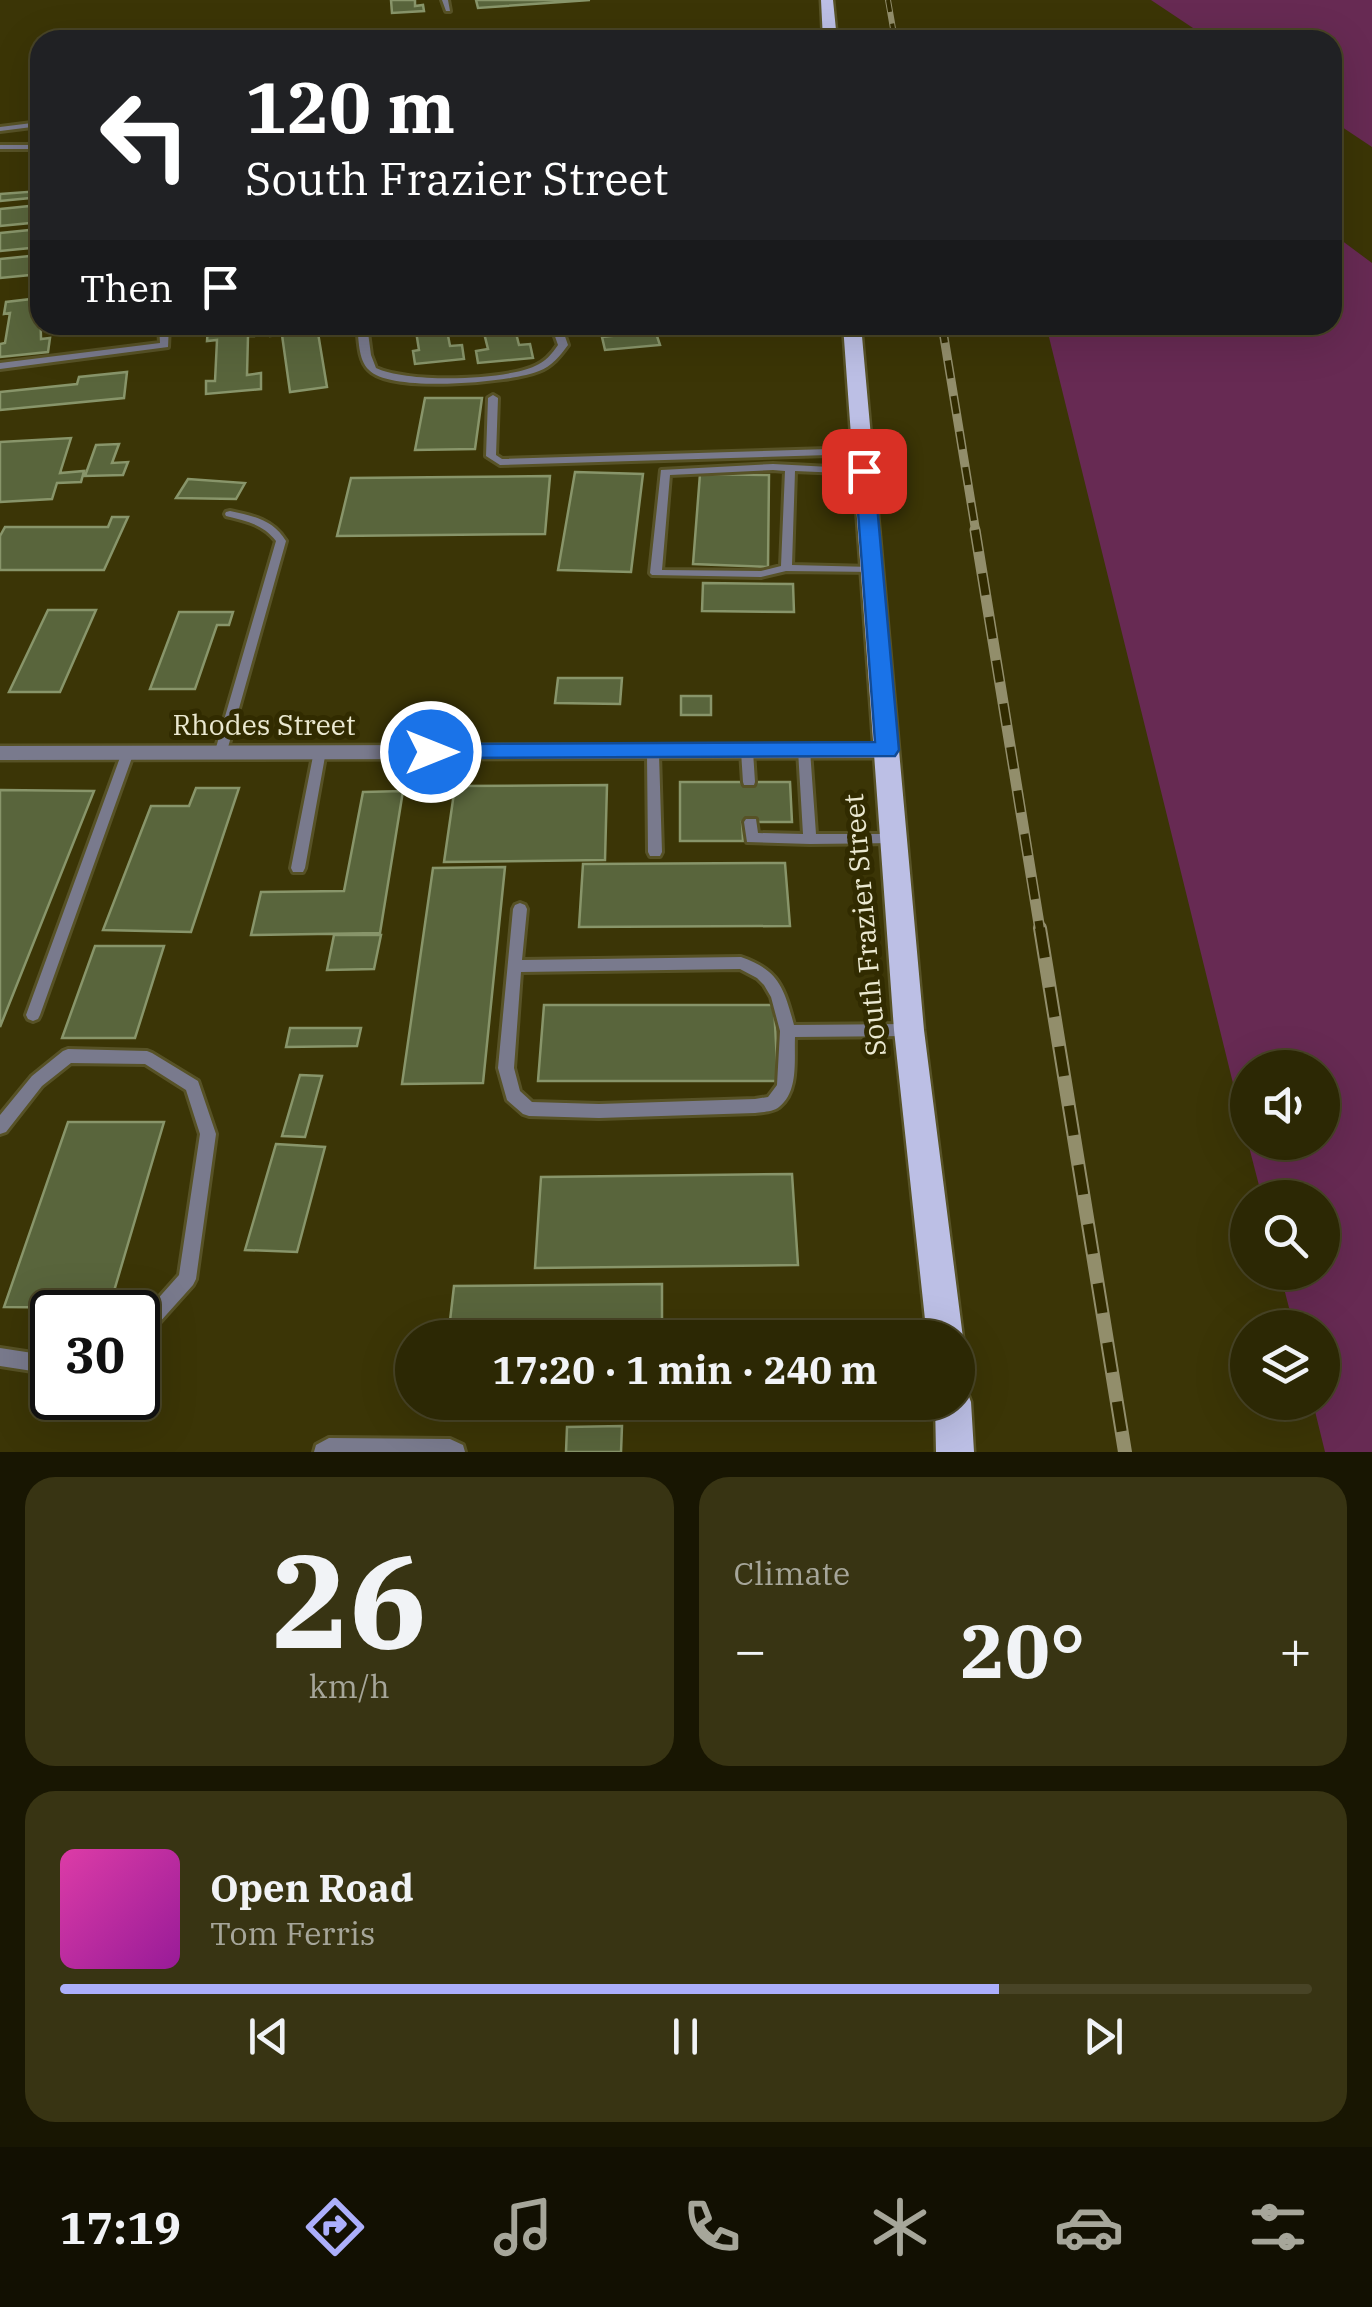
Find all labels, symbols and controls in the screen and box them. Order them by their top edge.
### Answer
text: 120 m [245,61,455,152]
icon: left [80,70,210,200]
text: South Frazier Street [245,149,669,207]
icon: arrive [193,260,248,315]
text: Then [80,263,173,312]
pin [822,429,907,514]
icon: arrive [837,444,892,499]
position arrow [379,700,483,804]
street label: Rhodes Street [172,706,356,743]
street label: South Frazier Street [834,792,894,1058]
map controls [1230,1050,1340,1420]
button: sound [1230,1050,1340,1160]
button: search [1230,1180,1340,1290]
speed limit sign: 30 [30,1290,160,1420]
button: layers [1230,1310,1340,1420]
text: 17:20 · 1 min · 240 m [492,1345,878,1394]
text: 26 [271,1515,427,1684]
text: Climate [734,1552,850,1594]
text: 20° [960,1601,1085,1699]
text: − [734,1614,767,1685]
text: + [1279,1614,1312,1685]
text: km/h [309,1665,390,1707]
text: Open Road [210,1863,414,1912]
text: Tom Ferris [210,1912,375,1954]
icon: previous [241,2009,296,2064]
icon: pause [658,2009,713,2064]
icon: next [1076,2009,1131,2064]
icon: directions [300,2192,370,2262]
icon: music [488,2192,558,2262]
icon: phone [677,2192,747,2262]
icon: climate [865,2192,935,2262]
icon: car [1054,2192,1124,2262]
icon: filters [1243,2192,1313,2262]
text: 17:19 [59,2198,181,2256]

